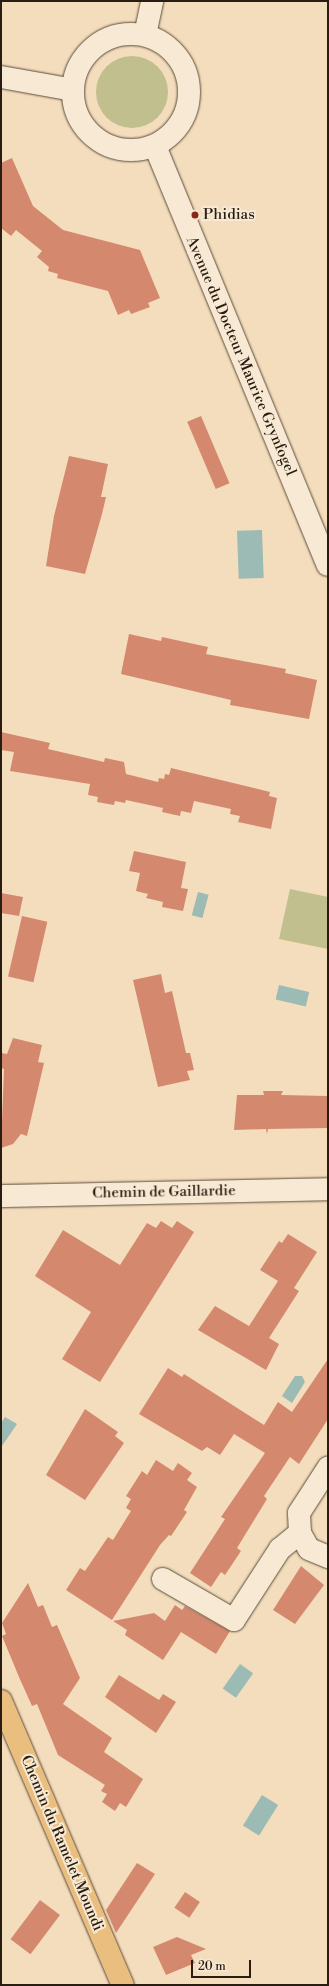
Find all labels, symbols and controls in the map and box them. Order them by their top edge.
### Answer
place label: Phidias [203,206,255,224]
marker: Phidias [190,210,200,220]
street label: Avenue du Docteur Maurice Grynfogel [182,234,300,478]
street label: Chemin de Gaillardie [92,1182,236,1202]
street label: Chemin du Ramelet Moundi [17,1752,107,1934]
scale bar [193,1952,253,1978]
text: 20 m [198,1959,226,1974]

